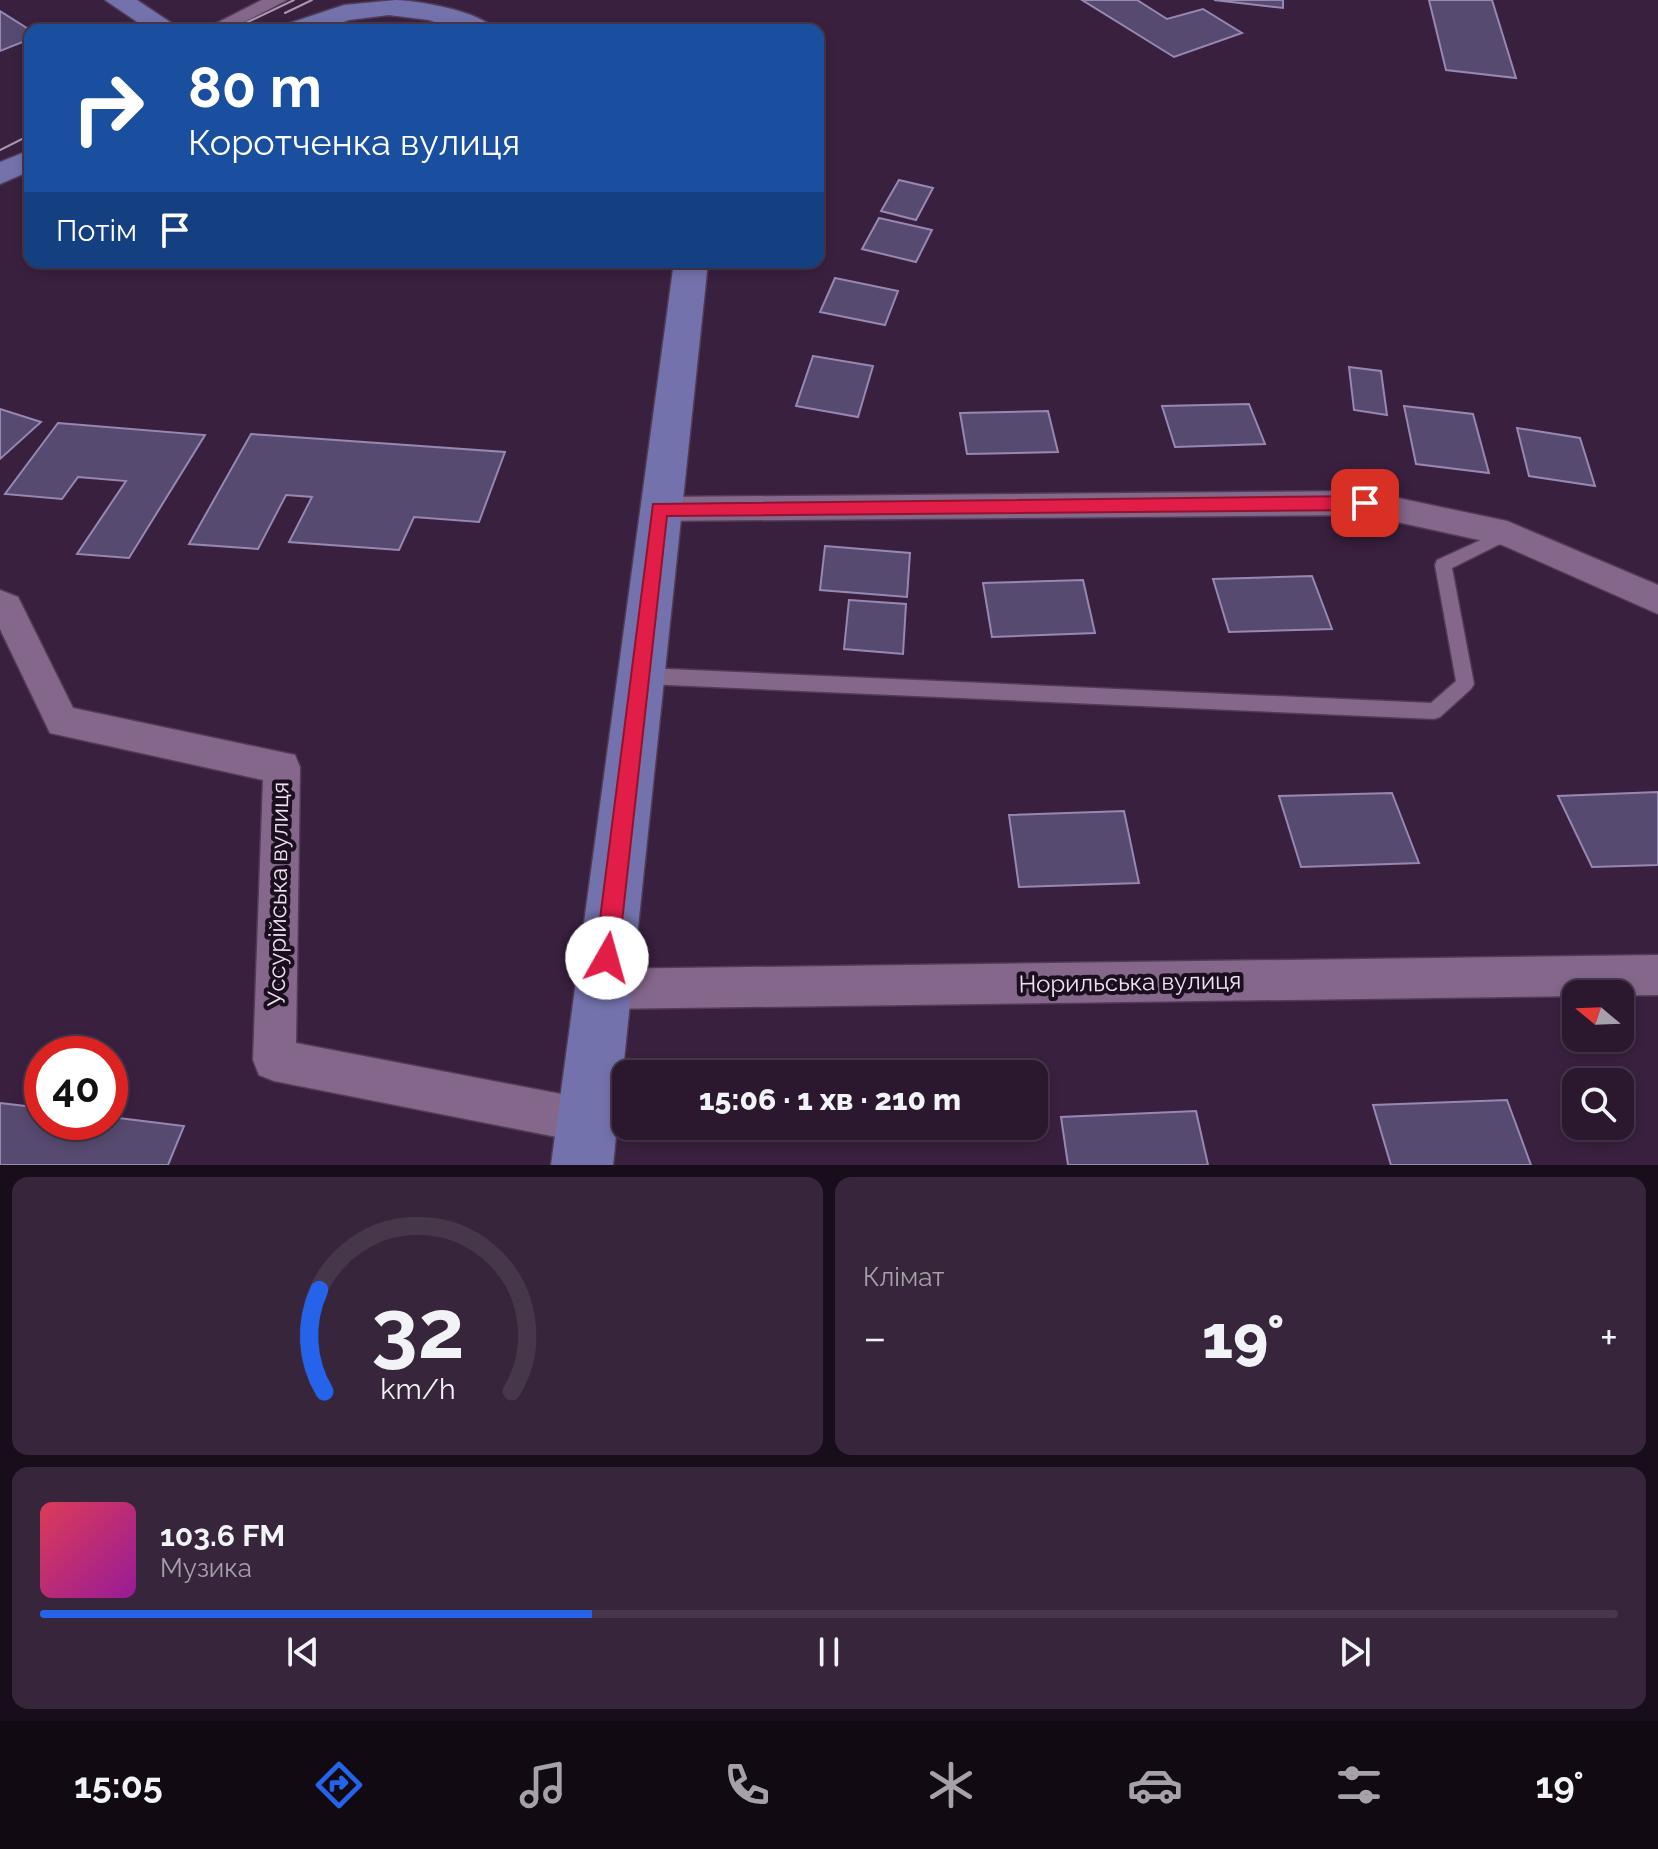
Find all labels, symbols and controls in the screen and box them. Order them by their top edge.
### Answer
text: 80 m [188,54,322,120]
icon: right [56,56,160,160]
text: Коротченка вулиця [188,121,520,163]
icon: arrive [153,208,197,252]
text: Потім [56,213,137,248]
pin [1331,469,1399,537]
icon: arrive [1343,481,1387,525]
street label: Уссурійська вулиця [262,781,294,1007]
position arrow [565,916,649,1000]
street label: Норильська вулиця [1018,966,1242,998]
north arrow [1562,980,1634,1052]
map controls [1562,980,1634,1140]
speed limit sign: 40 [24,1036,128,1140]
button: search [1562,1068,1634,1140]
text: 15:06 · 1 хв · 210 m [699,1082,961,1117]
text: Клімат [863,1262,945,1292]
text: 32 [371,1280,464,1377]
text: 19° [1202,1302,1284,1372]
text: − [863,1312,887,1363]
text: + [1600,1312,1618,1363]
text: km/h [380,1372,455,1406]
text: 103.6 FM [160,1518,285,1553]
text: Музика [160,1553,252,1583]
icon: previous [281,1630,325,1674]
icon: pause [807,1630,851,1674]
icon: next [1333,1630,1377,1674]
icon: directions [311,1757,367,1813]
icon: music [515,1757,571,1813]
icon: phone [719,1757,775,1813]
icon: climate [923,1757,979,1813]
icon: car [1127,1757,1183,1813]
icon: filters [1331,1757,1387,1813]
text: 15:05 [74,1764,163,1806]
text: 19° [1536,1764,1584,1806]

